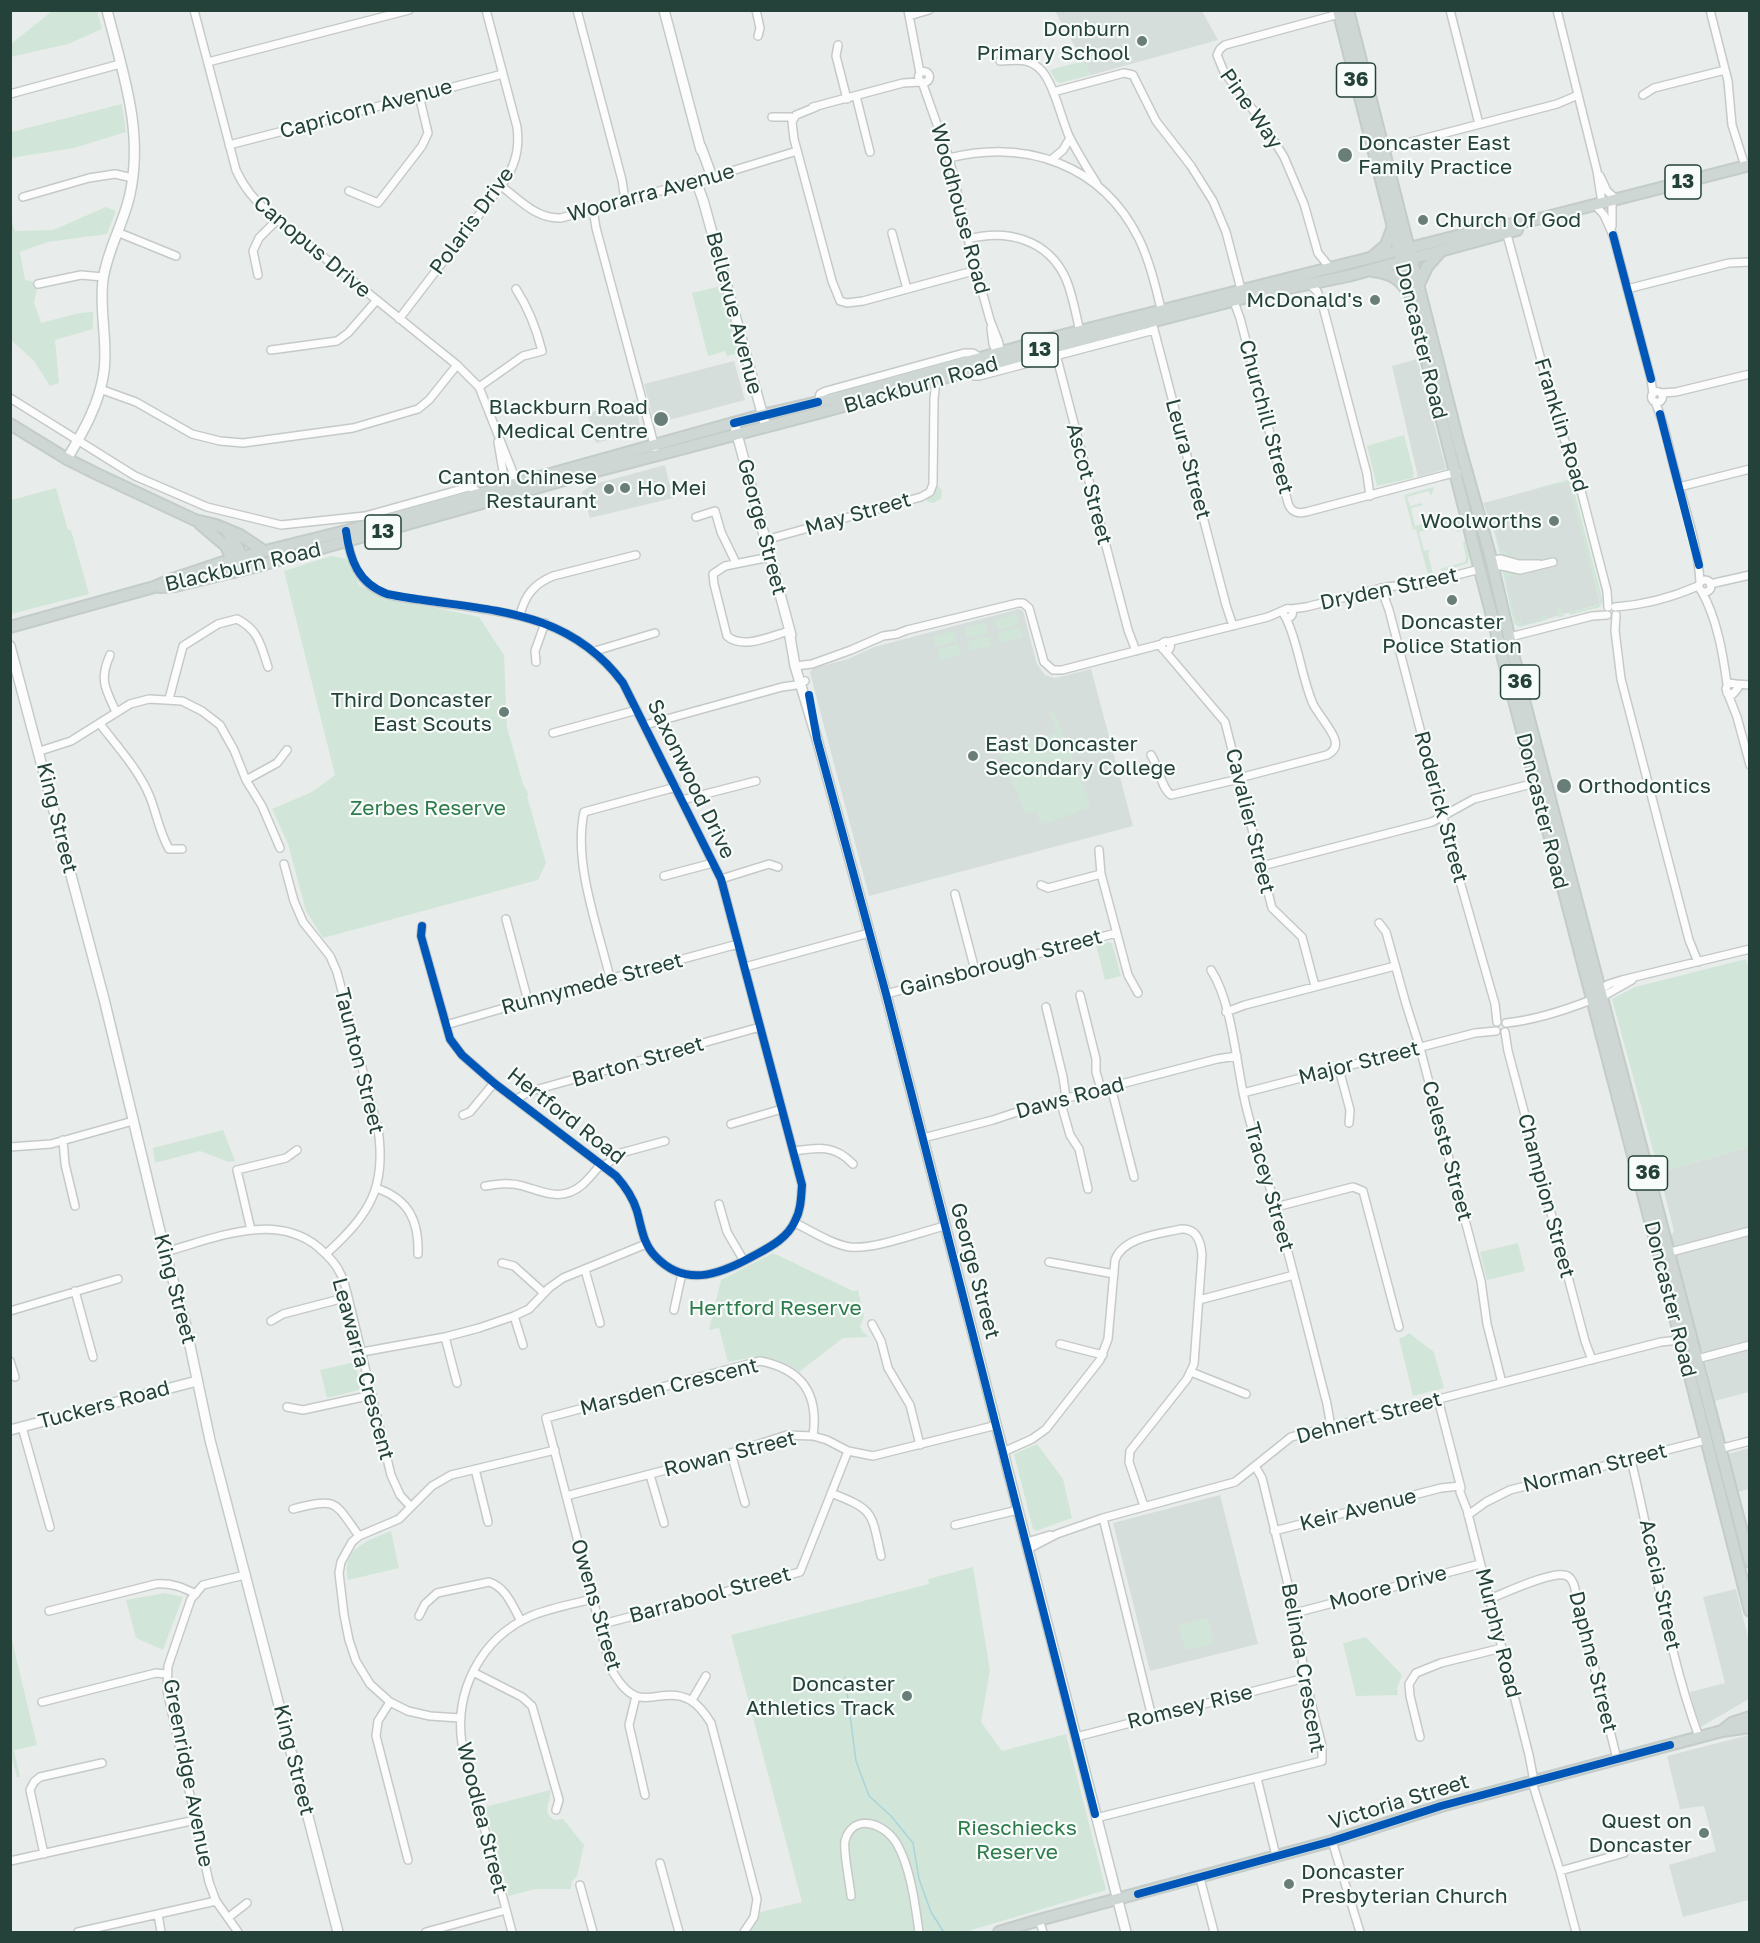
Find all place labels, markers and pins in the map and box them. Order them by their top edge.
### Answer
place label: Donburn Primary School [976,16,1130,66]
marker: Donburn Primary School [1135,34,1149,48]
place label: Doncaster East Family Practice [1358,130,1512,180]
marker: Doncaster East Family Practice [1336,146,1354,164]
place label: Church Of God [1435,207,1581,233]
marker: Church Of God [1416,213,1430,227]
place label: McDonald's [1246,287,1363,313]
marker: McDonald's [1368,293,1382,307]
place label: Blackburn Road Medical Centre [489,394,648,444]
marker: Blackburn Road Medical Centre [652,410,670,428]
place label: Canton Chinese Restaurant [438,464,597,514]
place label: Ho Mei [637,475,707,501]
marker: Ho Mei [618,481,632,495]
marker: Canton Chinese Restaurant [602,482,616,496]
place label: Woolworths [1421,508,1542,534]
marker: Woolworths [1547,514,1561,528]
marker: Doncaster Police Station [1445,593,1459,607]
place label: Doncaster Police Station [1382,609,1522,659]
place label: Third Doncaster East Scouts [331,687,492,737]
marker: Third Doncaster East Scouts [497,705,511,719]
place label: East Doncaster Secondary College [985,731,1176,781]
marker: East Doncaster Secondary College [966,749,980,763]
place label: Orthodontics [1578,773,1711,799]
marker: Orthodontics [1555,777,1573,795]
place label: Doncaster Athletics Track [746,1671,895,1721]
marker: Doncaster Athletics Track [900,1689,914,1703]
place label: Quest on Doncaster [1589,1808,1692,1858]
marker: Quest on Doncaster [1697,1826,1711,1840]
place label: Doncaster Presbyterian Church [1301,1859,1508,1909]
marker: Doncaster Presbyterian Church [1282,1877,1296,1891]

